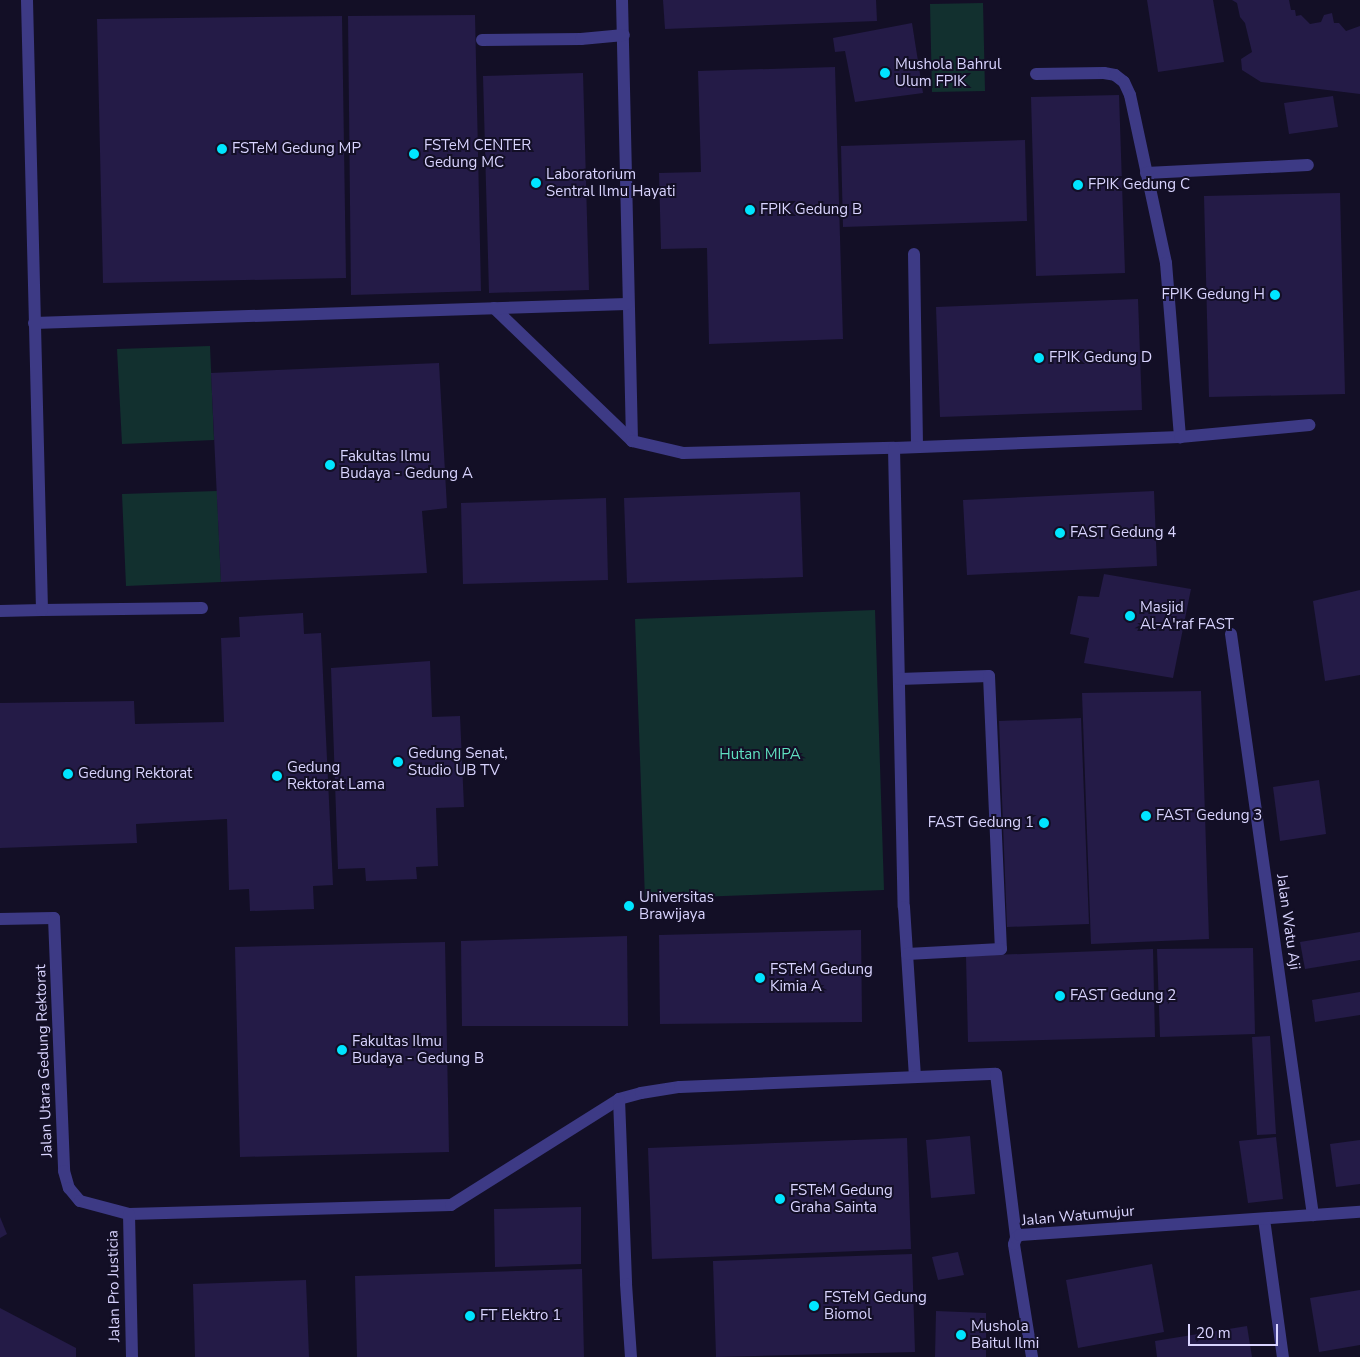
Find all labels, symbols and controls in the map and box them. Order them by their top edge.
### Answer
place label: Mushola Bahrul Ulum FPIK [895,55,1001,90]
marker: Mushola Bahrul Ulum FPIK [879,67,891,79]
place label: FSTeM CENTER Gedung MC [424,136,531,171]
place label: FSTeM Gedung MP [232,140,361,158]
marker: FSTeM Gedung MP [216,143,228,155]
marker: FSTeM CENTER Gedung MC [408,148,420,160]
place label: Laboratorium Sentral Ilmu Hayati [546,165,675,200]
place label: FPIK Gedung C [1088,176,1190,194]
marker: Laboratorium Sentral Ilmu Hayati [530,177,542,189]
marker: FPIK Gedung C [1072,179,1084,191]
place label: FPIK Gedung B [760,201,862,219]
marker: FPIK Gedung B [744,204,756,216]
place label: FPIK Gedung H [1162,286,1265,304]
marker: FPIK Gedung H [1269,289,1281,301]
place label: FPIK Gedung D [1049,349,1152,367]
marker: FPIK Gedung D [1033,352,1045,364]
place label: Fakultas Ilmu Budaya - Gedung A [340,447,473,482]
marker: Fakultas Ilmu Budaya - Gedung A [324,459,336,471]
place label: FAST Gedung 4 [1070,524,1176,542]
marker: FAST Gedung 4 [1054,527,1066,539]
place label: Masjid Al-A'raf FAST [1140,598,1234,633]
marker: Masjid Al-A'raf FAST [1124,610,1136,622]
place label: Gedung Senat, Studio UB TV [408,744,508,779]
park label: Hutan MIPA [719,746,801,764]
marker: Gedung Senat, Studio UB TV [392,756,404,768]
place label: Gedung Rektorat Lama [287,758,385,793]
place label: Gedung Rektorat [78,765,192,783]
marker: Gedung Rektorat [62,768,74,780]
marker: Gedung Rektorat Lama [271,770,283,782]
place label: FAST Gedung 3 [1156,807,1262,825]
marker: FAST Gedung 3 [1140,810,1152,822]
place label: FAST Gedung 1 [928,814,1034,832]
marker: FAST Gedung 1 [1038,817,1050,829]
street label: Jalan Watu Aji [1272,873,1304,971]
place label: Universitas Brawijaya [639,888,714,923]
marker: Universitas Brawijaya [623,900,635,912]
place label: FSTeM Gedung Kimia A [770,960,873,995]
street label: Jalan Utara Gedung Rektorat [32,964,56,1158]
marker: FSTeM Gedung Kimia A [754,972,766,984]
place label: FAST Gedung 2 [1070,987,1176,1005]
marker: FAST Gedung 2 [1054,990,1066,1002]
place label: Fakultas Ilmu Budaya - Gedung B [352,1032,484,1067]
marker: Fakultas Ilmu Budaya - Gedung B [336,1044,348,1056]
place label: FSTeM Gedung Graha Sainta [790,1181,893,1216]
marker: FSTeM Gedung Graha Sainta [774,1193,786,1205]
street label: Jalan Watumujur [1021,1202,1135,1230]
street label: Jalan Pro Justicia [104,1230,124,1342]
place label: FSTeM Gedung Biomol [824,1288,927,1323]
marker: FSTeM Gedung Biomol [808,1300,820,1312]
place label: FT Elektro 1 [480,1307,561,1325]
marker: FT Elektro 1 [464,1310,476,1322]
scale bar [1190,1314,1280,1346]
place label: Mushola Baitul Ilmi [971,1317,1039,1352]
text: 20 m [1196,1323,1231,1343]
marker: Mushola Baitul Ilmi [955,1329,967,1341]

